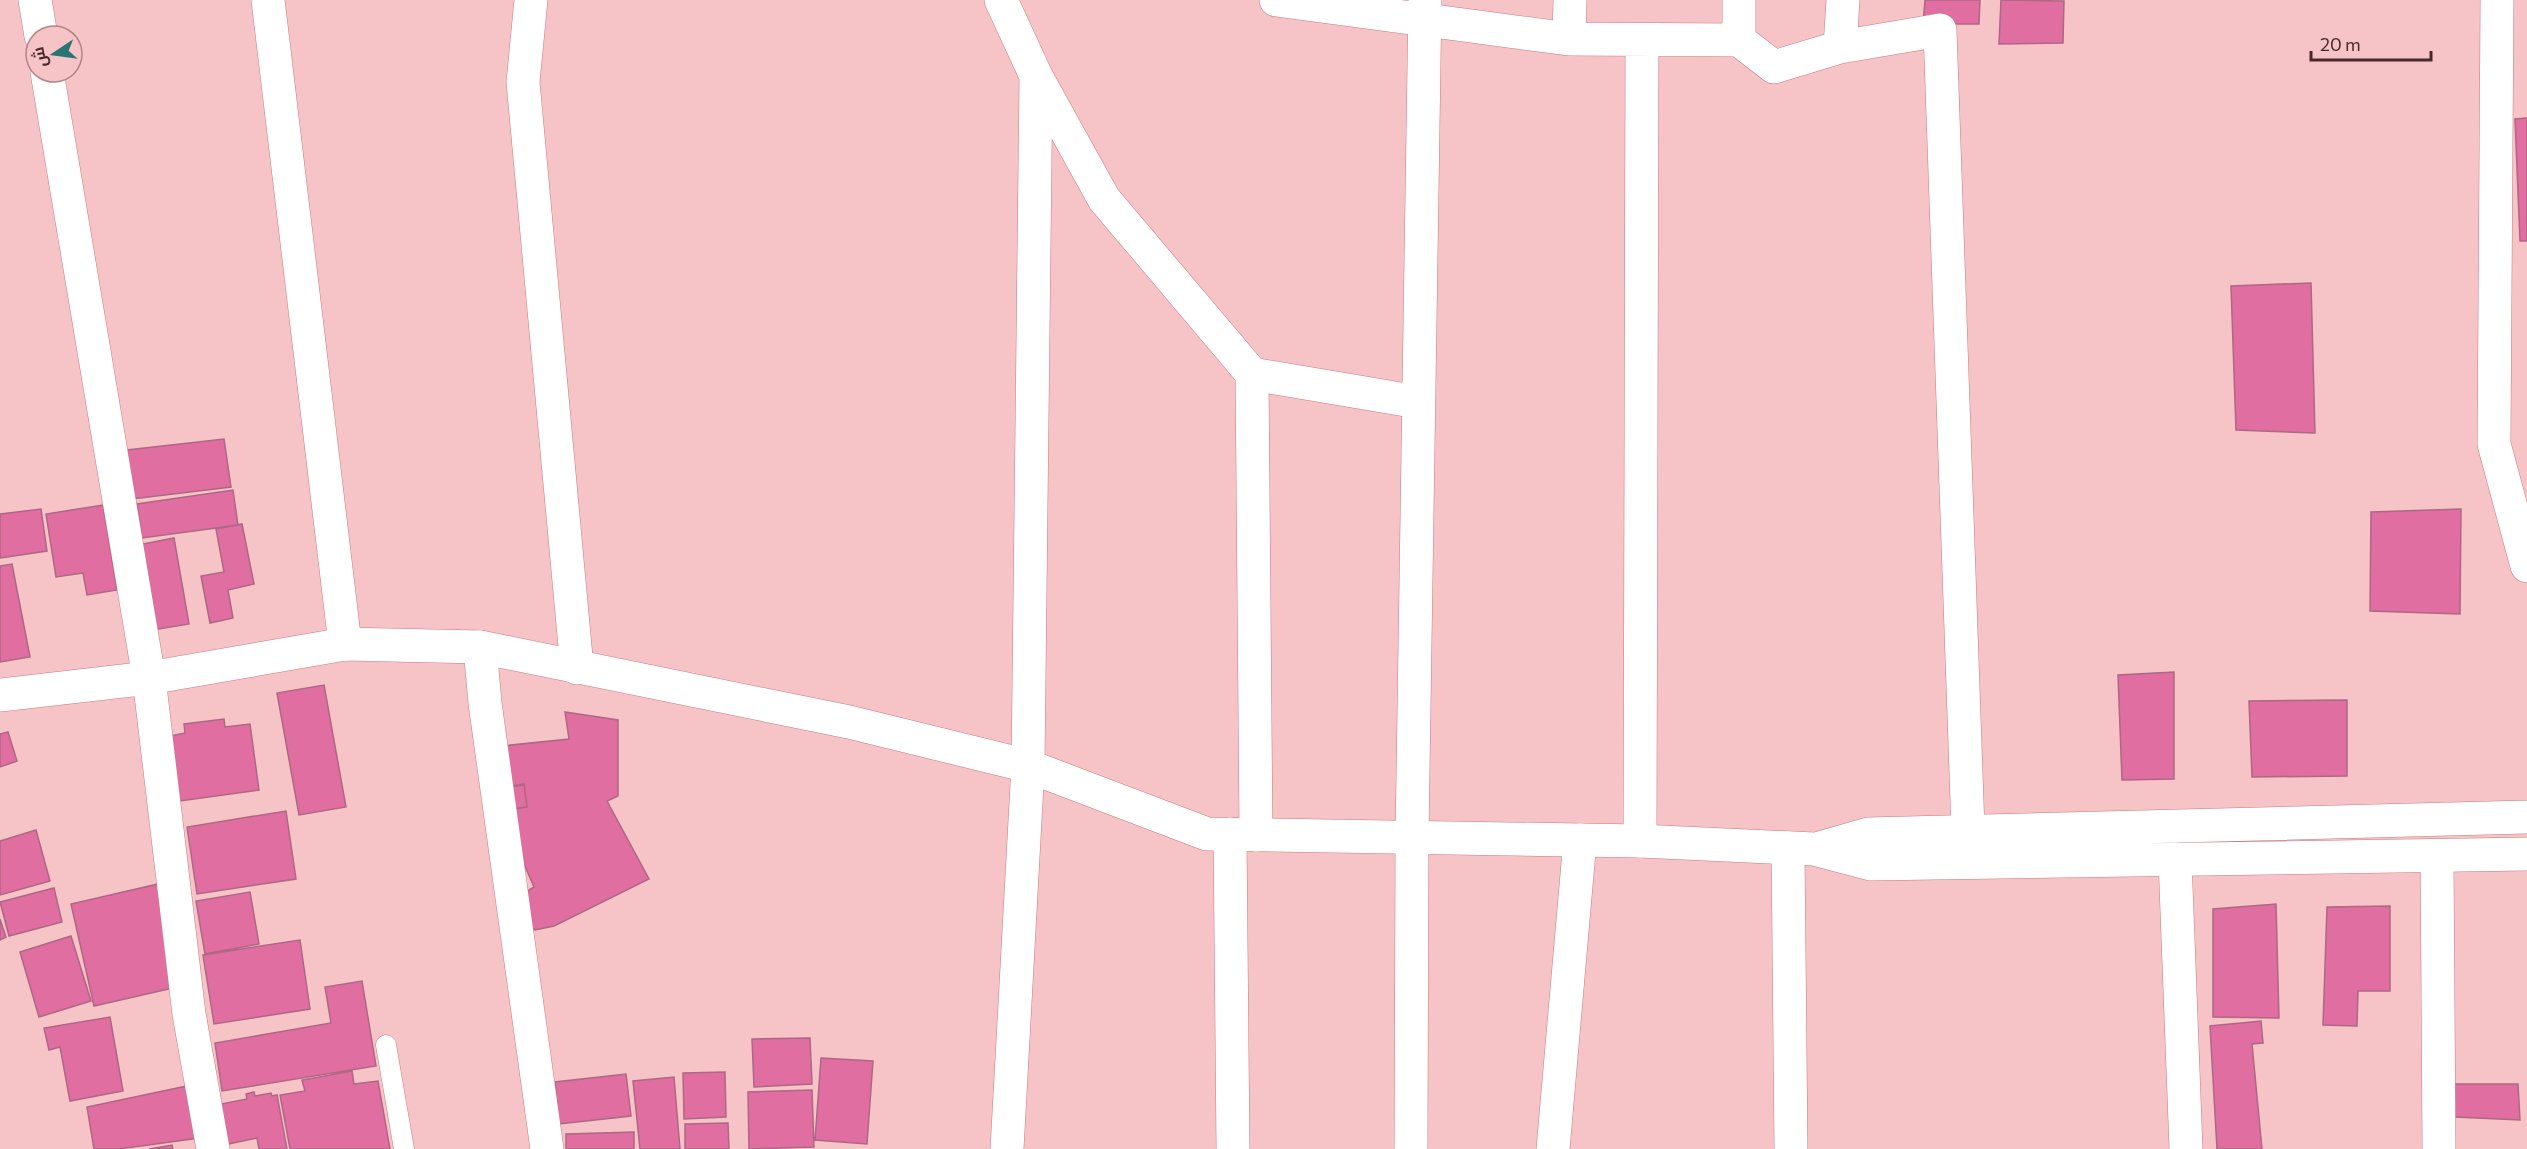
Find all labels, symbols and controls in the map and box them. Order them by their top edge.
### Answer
north arrow [24,24,84,84]
scale bar [2311,24,2431,62]
text: 20 m [2320,33,2361,55]
text: ش [27,45,51,70]

